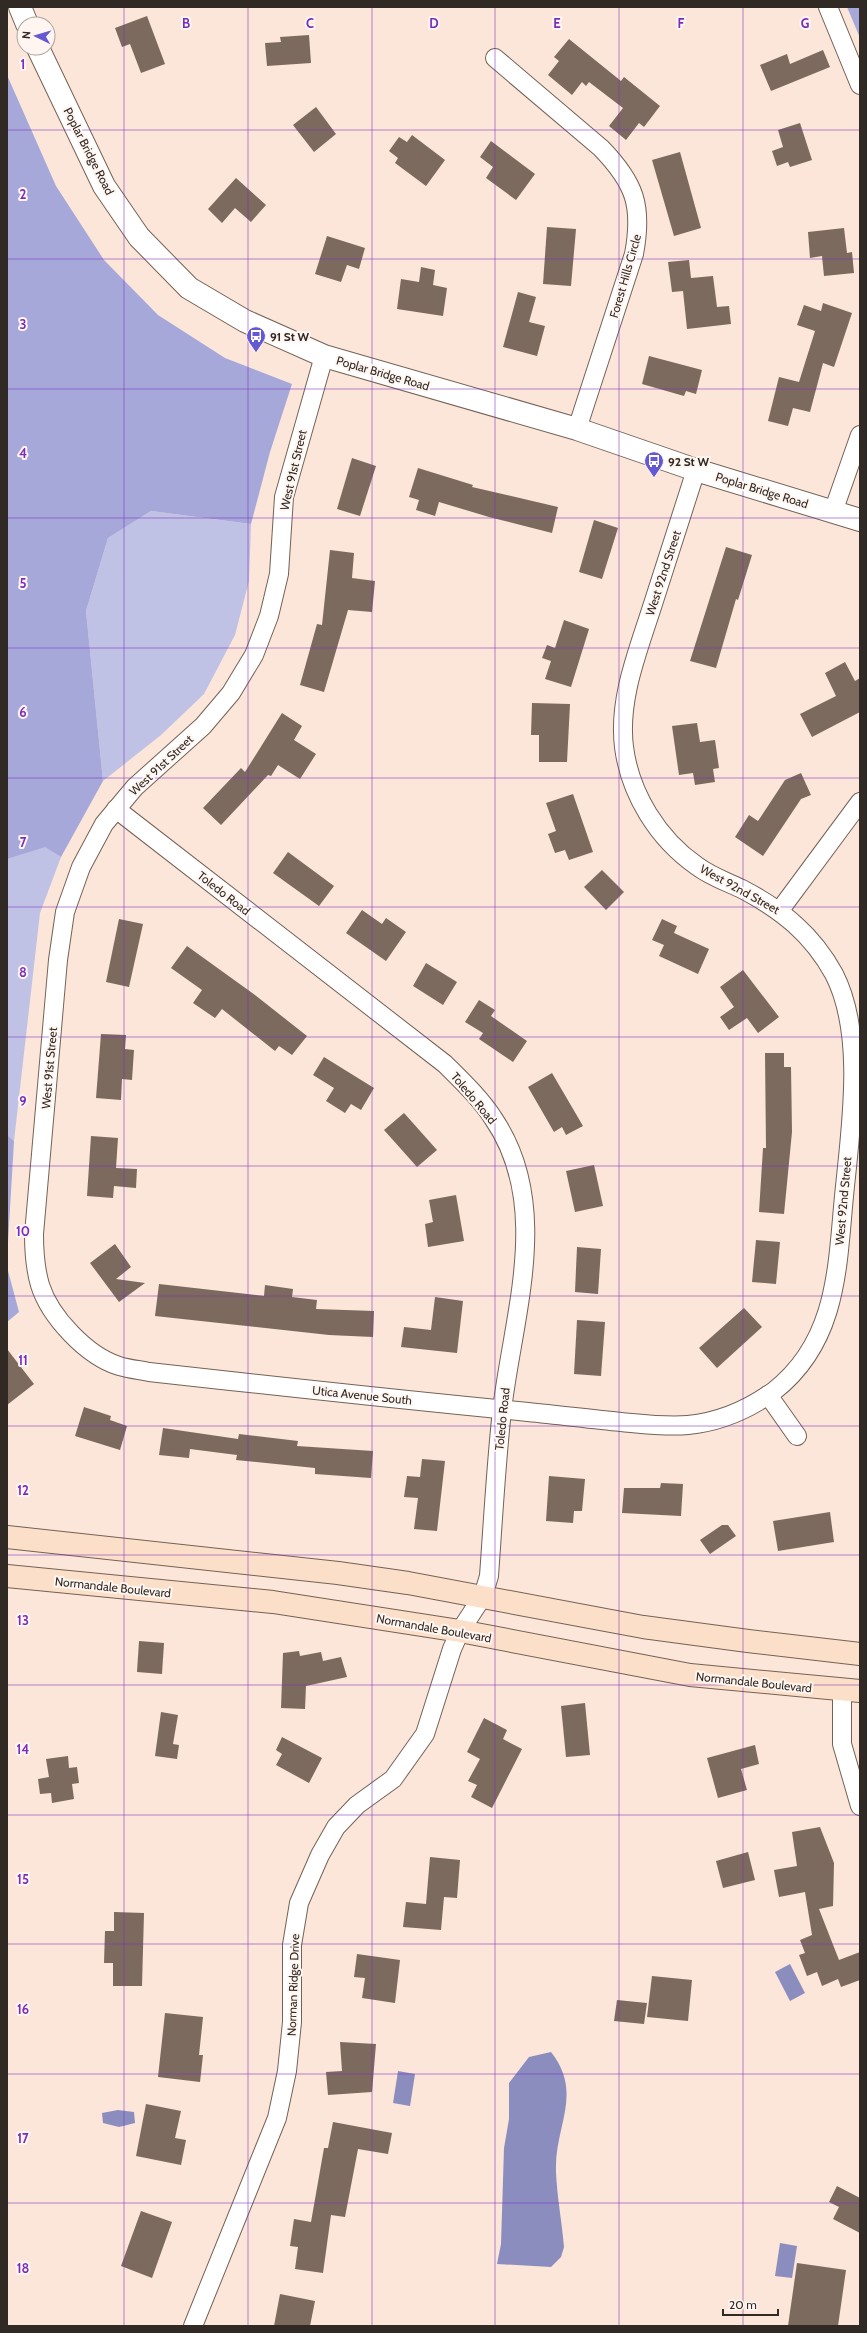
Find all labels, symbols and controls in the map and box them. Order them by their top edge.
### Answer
text: B [182,15,190,31]
text: C [306,15,314,31]
text: D [429,15,439,31]
text: E [553,15,561,31]
text: F [678,15,685,31]
text: G [801,15,810,31]
north arrow [16,16,56,56]
text: N [19,31,33,40]
text: 1 [21,56,25,72]
street label: Poplar Bridge Road [61,105,117,197]
text: 2 [20,186,27,202]
street label: Forest Hills Circle [606,232,644,320]
text: 3 [19,316,27,332]
bus stop icon: 91 St W [245,325,267,353]
place label: 91 St W [270,329,310,344]
street label: Poplar Bridge Road [335,353,431,393]
street label: West 91st Street [276,428,310,512]
text: 4 [19,445,27,461]
bus stop icon: 92 St W [643,450,665,478]
place label: 92 St W [668,454,709,469]
street label: Poplar Bridge Road [714,469,810,511]
street label: West 92nd Street [642,528,684,618]
text: 5 [20,575,27,591]
text: 6 [19,704,27,720]
street label: West 91st Street [126,732,196,798]
text: 7 [20,834,27,850]
street label: West 92nd Street [698,861,782,917]
street label: Toledo Road [195,868,253,918]
text: 8 [19,964,27,980]
street label: West 91st Street [38,1026,60,1110]
street label: Toledo Road [448,1069,500,1127]
text: 9 [19,1093,27,1109]
street label: West 92nd Street [832,1156,854,1246]
text: 10 [16,1223,30,1239]
text: 11 [18,1352,28,1368]
street label: Utica Avenue South [311,1382,413,1408]
street label: Toledo Road [491,1387,513,1451]
text: 12 [17,1482,29,1498]
street label: Normandale Boulevard [54,1573,172,1601]
street label: Normandale Boulevard [375,1610,493,1646]
text: 13 [17,1612,29,1628]
street label: Normandale Boulevard [695,1668,813,1696]
text: 14 [17,1741,29,1757]
text: 15 [17,1871,29,1887]
street label: Norman Ridge Drive [284,1934,302,2036]
text: 16 [17,2001,29,2017]
text: 17 [17,2130,29,2146]
text: 18 [17,2260,29,2276]
scale bar [723,2291,778,2317]
text: 20 m [729,2297,757,2312]

